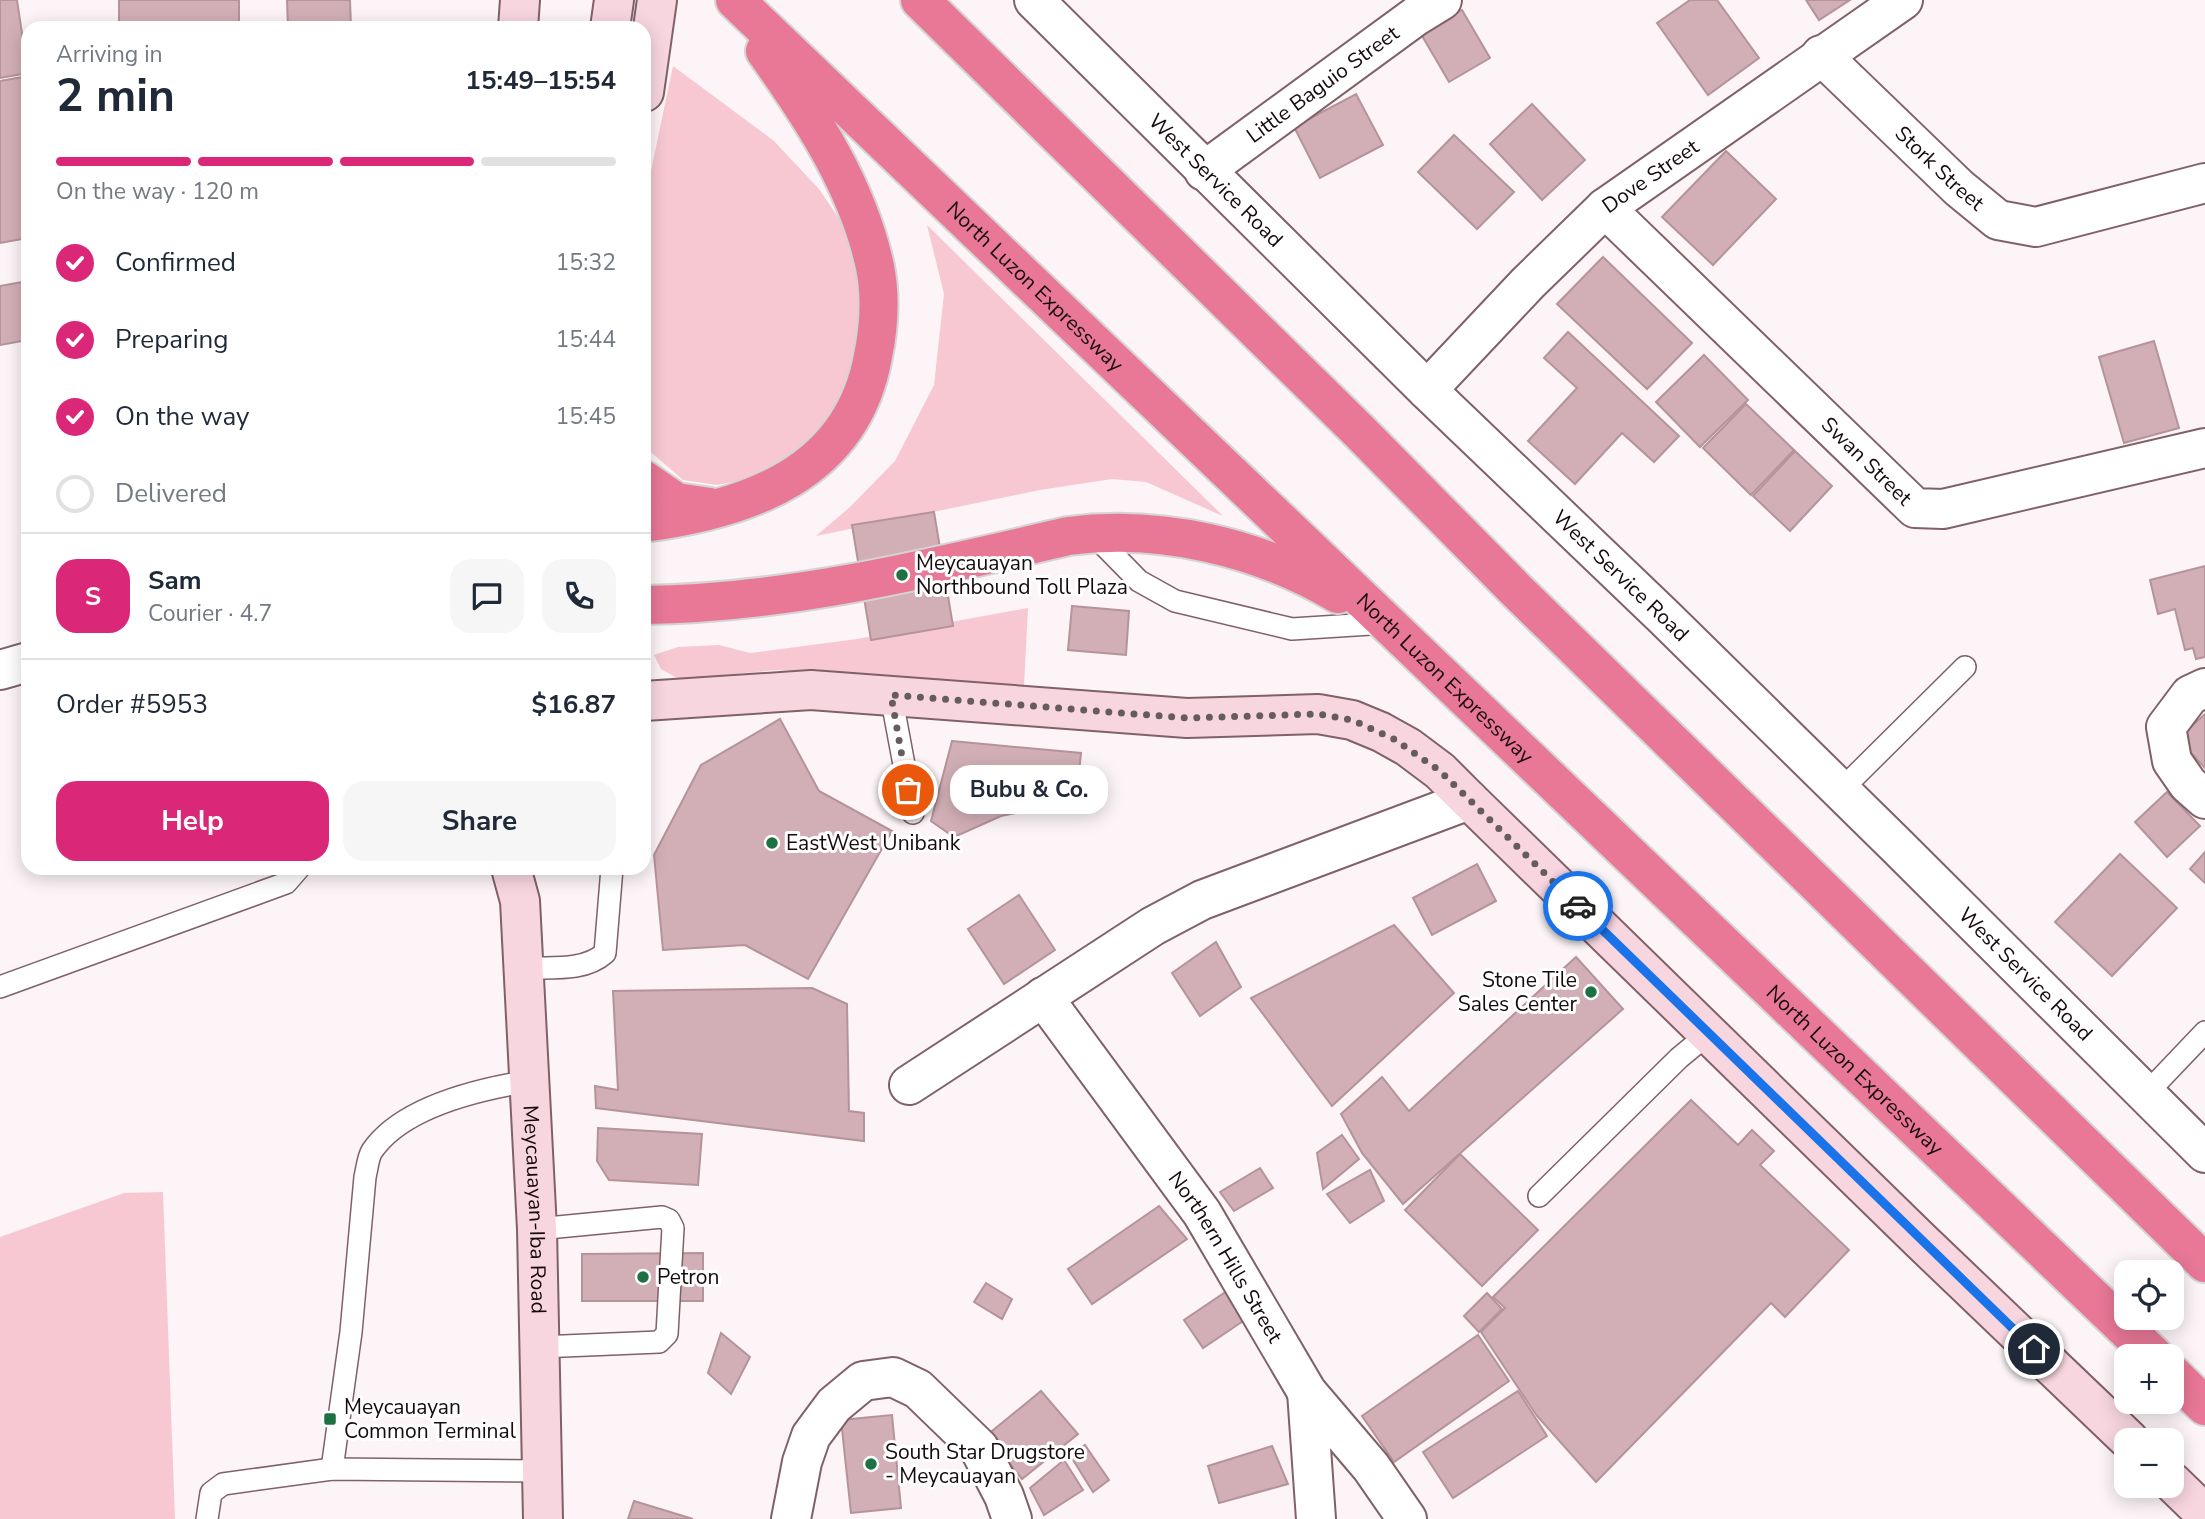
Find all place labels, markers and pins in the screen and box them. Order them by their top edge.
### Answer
place label: Meycauayan Northbound Toll Plaza [916,549,1128,601]
marker: Meycauayan Northbound Toll Plaza [894,567,910,583]
pin [878,760,938,820]
callout: Bubu & Co. [950,766,1108,814]
place label: EastWest Unibank [786,829,961,857]
marker: EastWest Unibank [764,835,780,851]
place label: Stone Tile Sales Center [1458,966,1577,1018]
marker: Stone Tile Sales Center [1583,984,1599,1000]
place label: Petron [657,1263,719,1291]
marker: Petron [635,1269,651,1285]
pin [2004,1319,2064,1379]
place label: Meycauayan Common Terminal [344,1393,517,1445]
marker: Meycauayan Common Terminal [322,1411,338,1427]
place label: South Star Drugstore - Meycauayan [885,1438,1085,1490]
marker: South Star Drugstore - Meycauayan [863,1456,879,1472]

